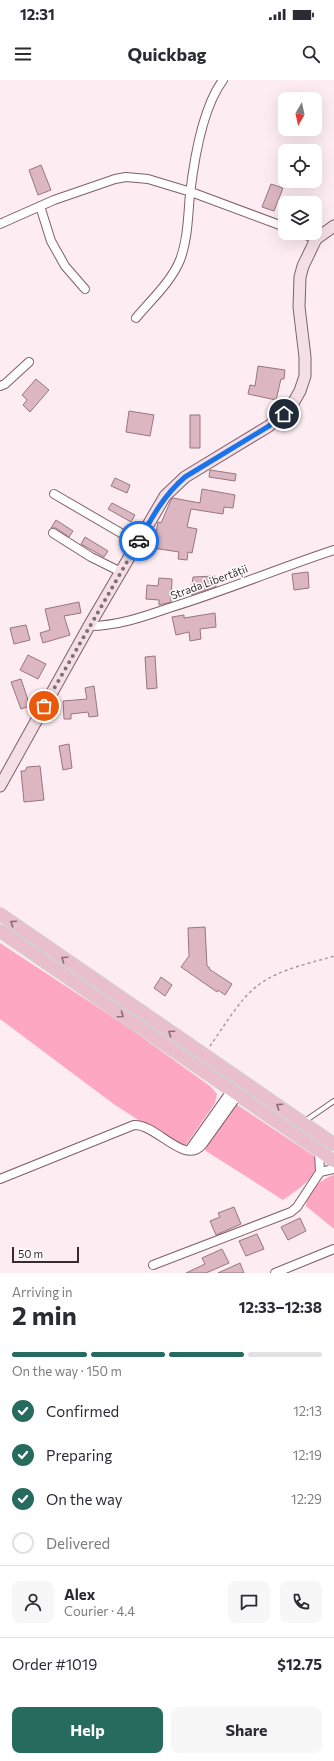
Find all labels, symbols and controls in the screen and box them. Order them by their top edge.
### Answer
text: 12:31 [20,5,55,23]
icon: menu [12,43,34,65]
text: Quickbag [127,43,207,65]
icon: search [300,43,322,65]
north arrow [278,92,322,136]
map controls [278,92,322,240]
button: locate [278,144,322,188]
button: layers [278,196,322,240]
pin [267,397,301,431]
icon: home [273,403,295,425]
courier [119,521,159,561]
icon: car [128,530,150,552]
street label: Strada Libertății [168,561,250,602]
pin [27,689,61,723]
icon: bag [33,695,55,717]
one-way arrow [11,921,18,928]
one-way arrow [62,957,69,964]
one-way arrow [117,1010,124,1018]
one-way arrow [169,1031,176,1038]
one-way arrow [276,1103,283,1111]
scale bar [12,1245,79,1264]
text: 50 m [18,1247,43,1260]
text: Arriving in [12,1284,72,1300]
text: 12:33–12:38 [239,1298,322,1316]
text: 2 min [12,1299,77,1330]
text: On the way · 150 m [12,1363,122,1379]
icon: check [12,1400,34,1422]
text: Confirmed [46,1402,119,1420]
text: 12:13 [293,1403,322,1419]
icon: check [12,1444,34,1466]
text: Preparing [46,1446,112,1464]
text: 12:19 [293,1447,322,1463]
icon: check [12,1488,34,1510]
text: On the way [46,1490,123,1508]
text: 12:29 [291,1491,322,1507]
text: Delivered [46,1534,110,1552]
button: person [12,1581,54,1623]
button: chat [228,1581,270,1623]
button: phone [280,1581,322,1623]
text: Alex [64,1585,95,1603]
text: Courier · 4.4 [64,1603,135,1619]
text: Order #1019 [12,1655,97,1673]
text: $12.75 [277,1655,322,1673]
button: Help [12,1707,163,1753]
button: Share [171,1707,322,1753]

